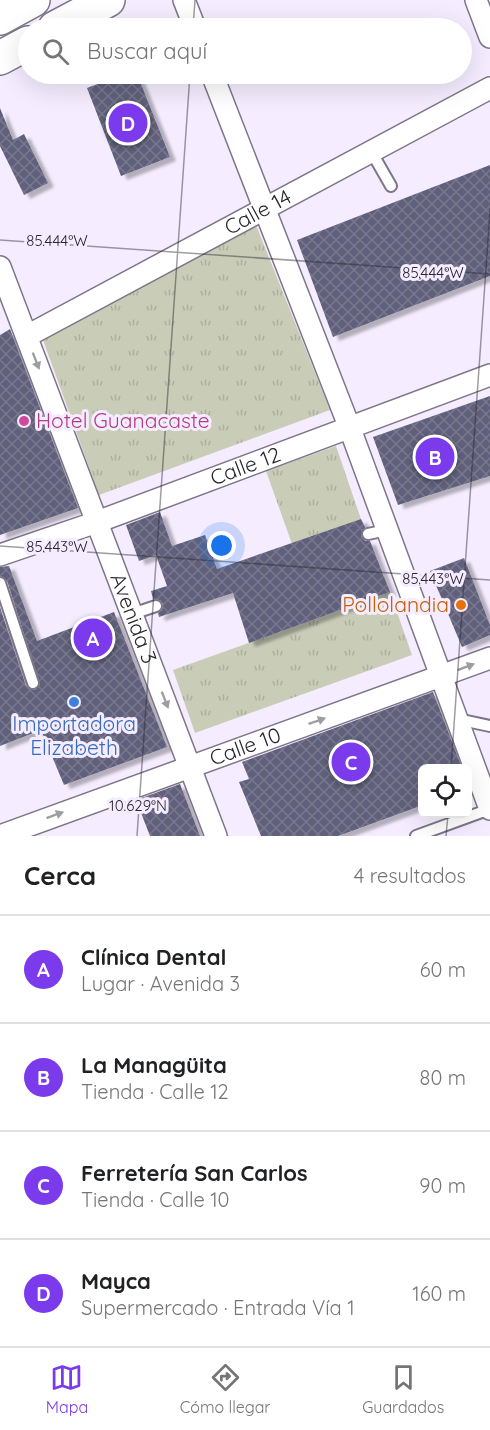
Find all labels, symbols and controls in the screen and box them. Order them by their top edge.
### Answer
search box [18,18,472,84]
icon: search [39,35,72,68]
text: Buscar aquí [87,37,207,65]
pin: D [108,100,148,146]
street label: Calle 14 [220,183,295,240]
text: 85.444°W [26,231,88,250]
text: 85.444°W [402,263,464,282]
one-way arrow [31,352,41,370]
place label: Hotel Guanacaste [36,407,210,433]
marker: Hotel Guanacaste [17,414,31,428]
pin: B [416,434,454,480]
street label: Calle 12 [206,441,284,490]
your location [207,531,236,560]
text: 85.443°W [26,537,88,556]
street label: Avenida 3 [105,569,163,667]
text: 85.443°W [402,569,464,588]
place label: Pollolandia [342,591,449,617]
marker: Pollolandia [454,598,468,612]
pin: A [74,616,112,660]
one-way arrow [457,662,475,672]
one-way arrow [160,691,170,709]
marker: Importadora Elizabeth [67,695,81,709]
place label: Importadora Elizabeth [12,710,136,760]
one-way arrow [308,715,326,725]
street label: Calle 10 [206,721,284,771]
pin: C [332,740,370,784]
map controls [418,764,472,818]
button: locate [418,764,472,818]
text: 10.629°N [109,796,167,815]
one-way arrow [46,810,64,820]
text: Cerca [24,859,96,892]
text: 4 resultados [354,863,466,888]
text: Clínica Dental [81,943,226,971]
text: A [37,957,50,982]
text: 60 m [420,957,466,982]
text: Lugar · Avenida 3 [81,971,240,996]
text: La Managüita [81,1051,227,1079]
text: B [37,1065,50,1090]
text: 80 m [420,1065,466,1090]
text: Tienda · Calle 12 [81,1079,229,1104]
text: Ferretería San Carlos [81,1159,308,1187]
text: C [37,1173,50,1198]
text: 90 m [419,1173,466,1198]
text: Tienda · Calle 10 [81,1187,230,1212]
text: Mayca [81,1267,151,1295]
text: D [36,1281,51,1306]
text: 160 m [412,1281,466,1306]
text: Supermercado · Entrada Vía 1 [81,1295,355,1320]
tab: Mapa [46,1361,88,1417]
tab: Cómo llegar [180,1361,270,1417]
tab: Guardados [362,1361,444,1417]

